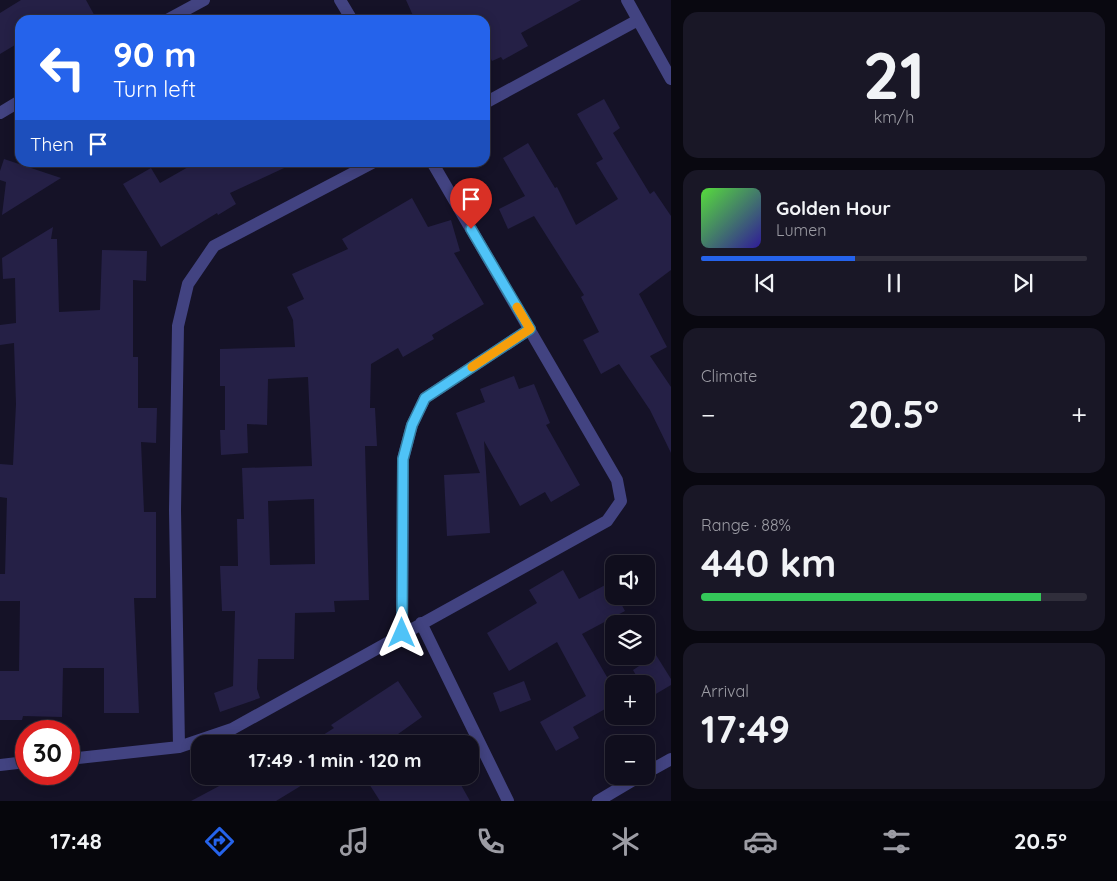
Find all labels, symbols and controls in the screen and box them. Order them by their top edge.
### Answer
text: 90 m [113,32,196,76]
text: 21 [863,34,925,115]
icon: left [30,35,95,100]
text: Turn left [113,75,196,103]
text: km/h [874,107,914,127]
icon: arrive [84,130,112,158]
text: Then [30,132,74,156]
pin [450,178,492,229]
icon: arrive [457,185,485,213]
text: Golden Hour [776,196,891,220]
text: Lumen [776,220,827,240]
icon: previous [751,269,779,297]
icon: pause [880,269,908,297]
icon: next [1009,269,1037,297]
text: Climate [701,366,757,386]
text: 20.5° [848,390,939,438]
text: − [701,397,716,432]
text: + [1071,397,1087,432]
text: Range · 88% [701,515,791,535]
text: 440 km [701,539,836,587]
map controls [605,555,655,785]
button: sound [605,555,655,605]
position arrow [375,606,427,658]
button: layers [605,615,655,665]
button: + [605,675,655,725]
text: Arrival [701,681,749,701]
text: 17:49 [701,705,790,753]
speed limit sign: 30 [15,720,80,785]
button: − [605,735,655,785]
text: 17:49 · 1 min · 120 m [248,748,422,772]
icon: directions [202,824,237,859]
icon: music [337,824,372,859]
icon: phone [473,824,508,859]
icon: climate [608,824,643,859]
icon: car [743,824,778,859]
icon: filters [879,824,914,859]
text: 17:48 [50,827,102,855]
text: 20.5° [1014,827,1067,855]

